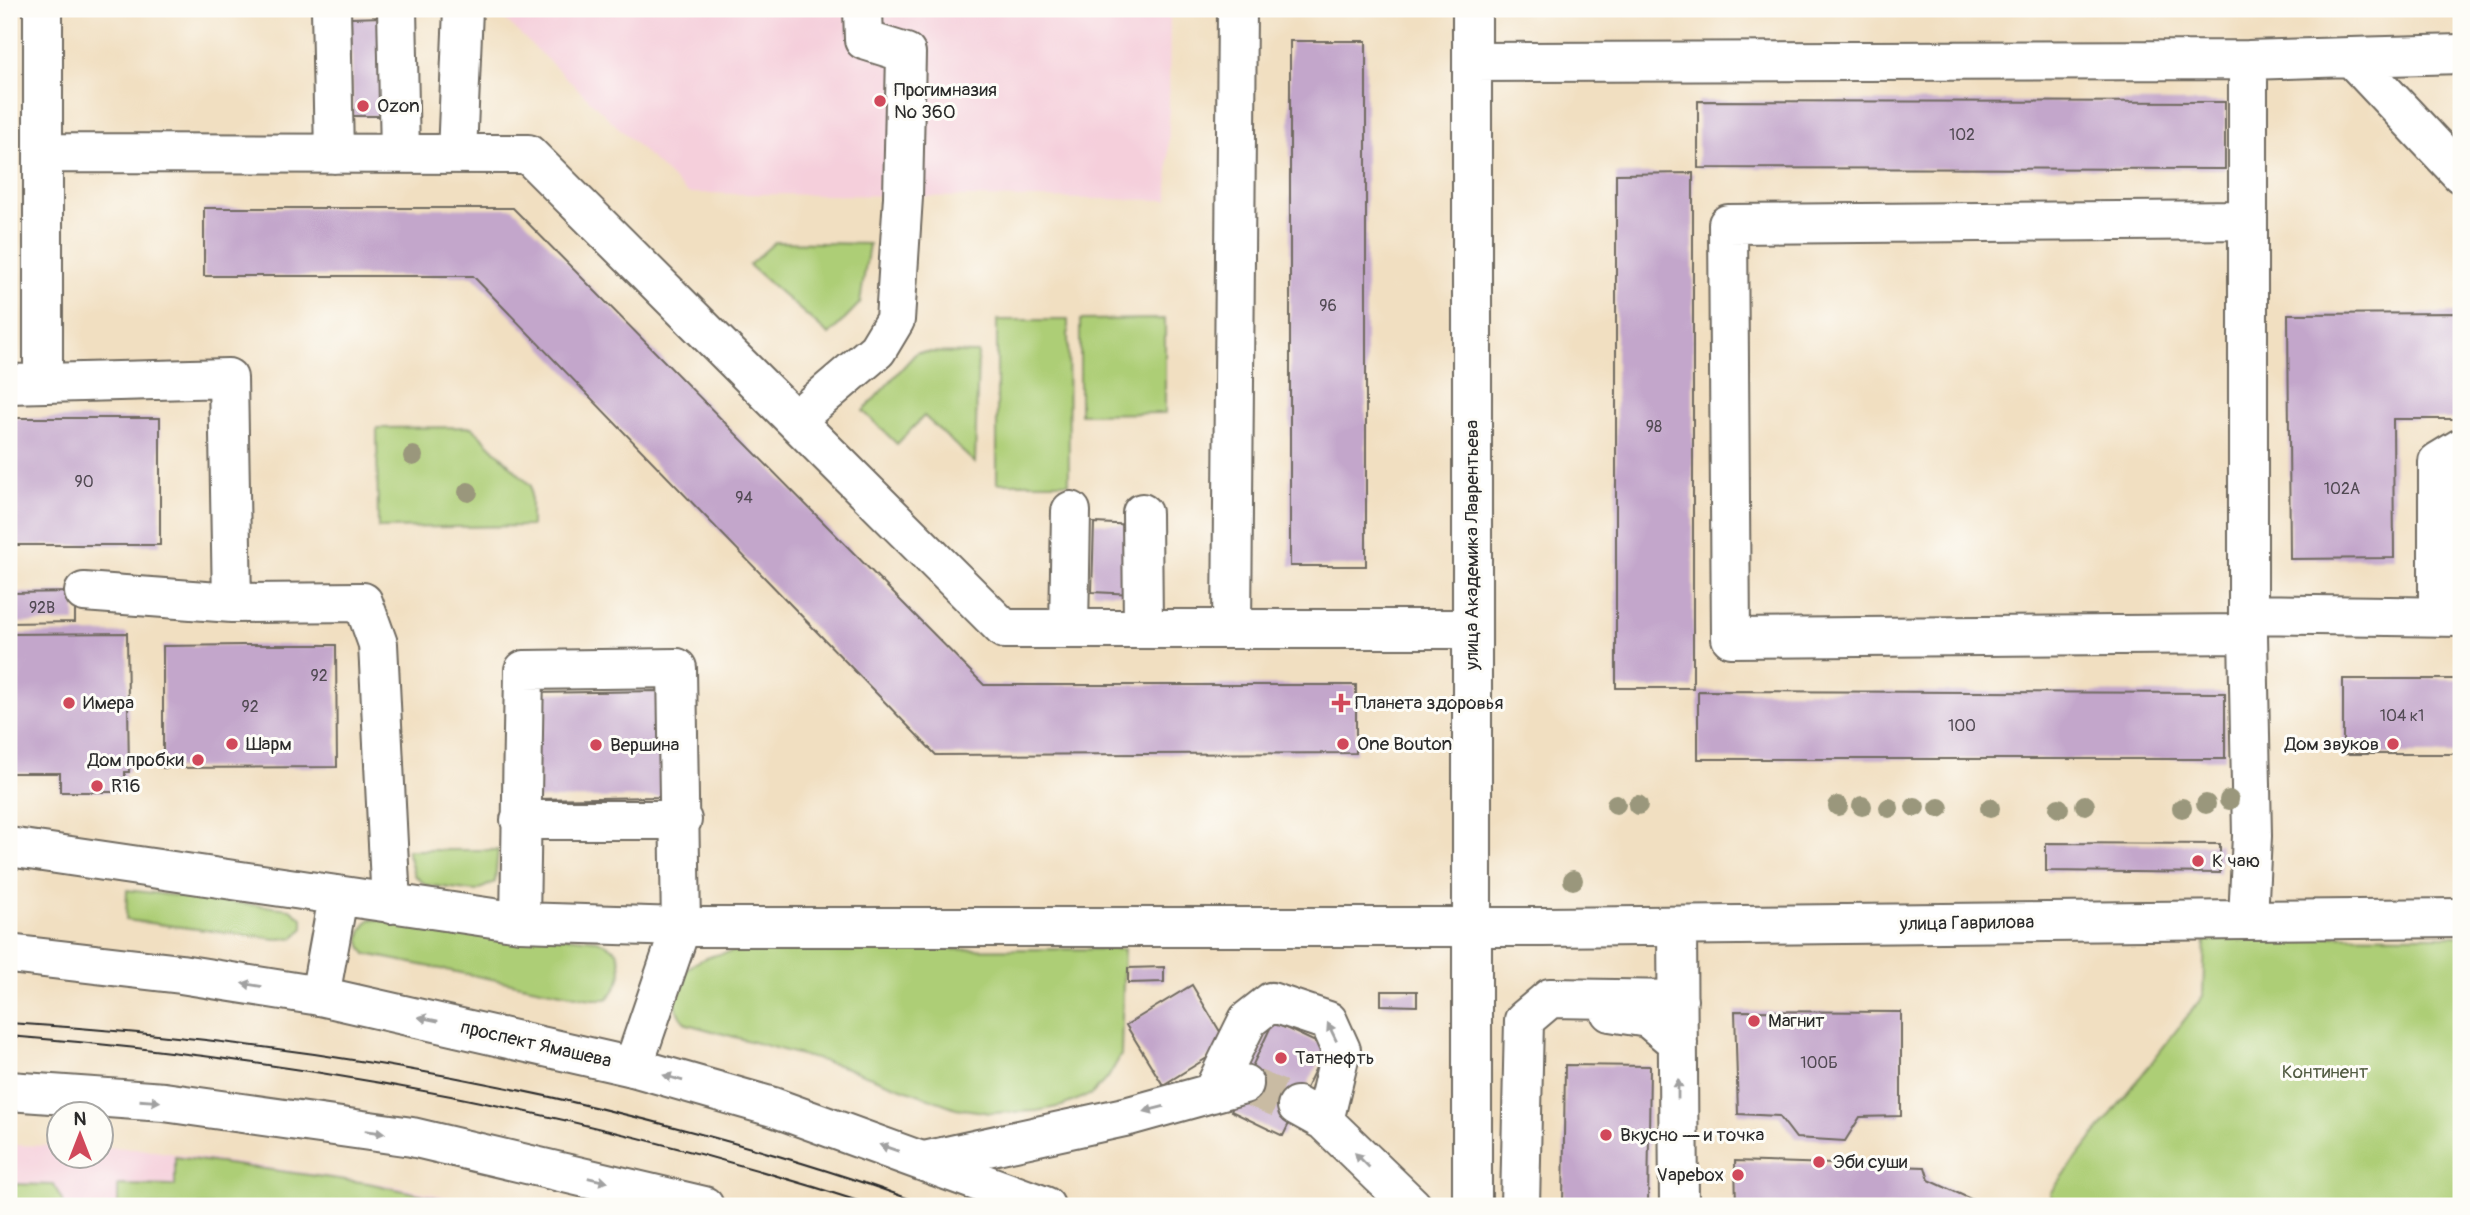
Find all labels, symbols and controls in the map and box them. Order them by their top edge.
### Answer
place label: Прогимназия № 360 [894,78,997,124]
marker: Прогимназия № 360 [872,93,888,109]
place label: Ozon [377,94,420,118]
marker: Ozon [355,98,371,114]
house number: 102 [1949,125,1975,145]
house number: 96 [1319,296,1337,316]
house number: 98 [1646,417,1662,437]
street label: улица Академика Лаврентьева [1460,420,1484,671]
house number: 90 [74,472,94,492]
house number: 102А [2324,479,2360,499]
house number: 94 [735,488,753,508]
house number: 92В [29,598,55,618]
house number: 92 [310,666,328,686]
place label: Имера [83,691,134,715]
place label: Планета здоровья [1355,691,1504,715]
marker: Имера [61,695,77,711]
marker: Планета здоровья [1333,695,1349,711]
house number: 92 [241,697,259,717]
house number: 104 к1 [2380,706,2424,726]
house number: 100 [1948,716,1976,736]
place label: Шарм [246,732,292,756]
place label: One Bouton [1357,732,1452,756]
place label: Дом звуков [2284,732,2379,756]
place label: Вершина [610,733,679,757]
marker: Шарм [224,736,240,752]
marker: One Bouton [1335,736,1351,752]
marker: Дом звуков [2385,736,2401,752]
marker: Вершина [588,737,604,753]
place label: Дом пробки [87,748,185,772]
marker: Дом пробки [190,752,206,768]
place label: R16 [111,774,141,798]
marker: R16 [89,778,105,794]
place label: К чаю [2212,849,2260,873]
marker: К чаю [2190,853,2206,869]
street label: улица Гаврилова [1899,910,2035,936]
one-way arrow [241,979,263,990]
place label: Магнит [1768,1009,1825,1033]
marker: Магнит [1746,1013,1762,1029]
one-way arrow [417,1014,439,1025]
street label: проспект Ямашева [458,1015,614,1073]
one-way arrow [1326,1022,1337,1042]
place label: Татнефть [1295,1046,1374,1070]
marker: Татнефть [1273,1050,1289,1066]
house number: 100Б [1800,1053,1838,1073]
park label: Континент [2282,1060,2369,1084]
one-way arrow [662,1073,683,1083]
one-way arrow [1673,1078,1684,1100]
one-way arrow [139,1096,161,1107]
north arrow [46,1100,116,1170]
one-way arrow [1143,1104,1165,1115]
text: N [74,1107,87,1131]
place label: Вкусно — и точка [1620,1123,1764,1147]
one-way arrow [365,1127,387,1138]
marker: Вкусно — и точка [1598,1127,1614,1143]
one-way arrow [879,1142,900,1153]
place label: Эби суши [1833,1150,1908,1174]
one-way arrow [1354,1152,1370,1169]
marker: Эби суши [1811,1154,1827,1170]
place label: Vapebox [1657,1163,1724,1187]
marker: Vapebox [1730,1167,1746,1183]
one-way arrow [587,1174,609,1185]

